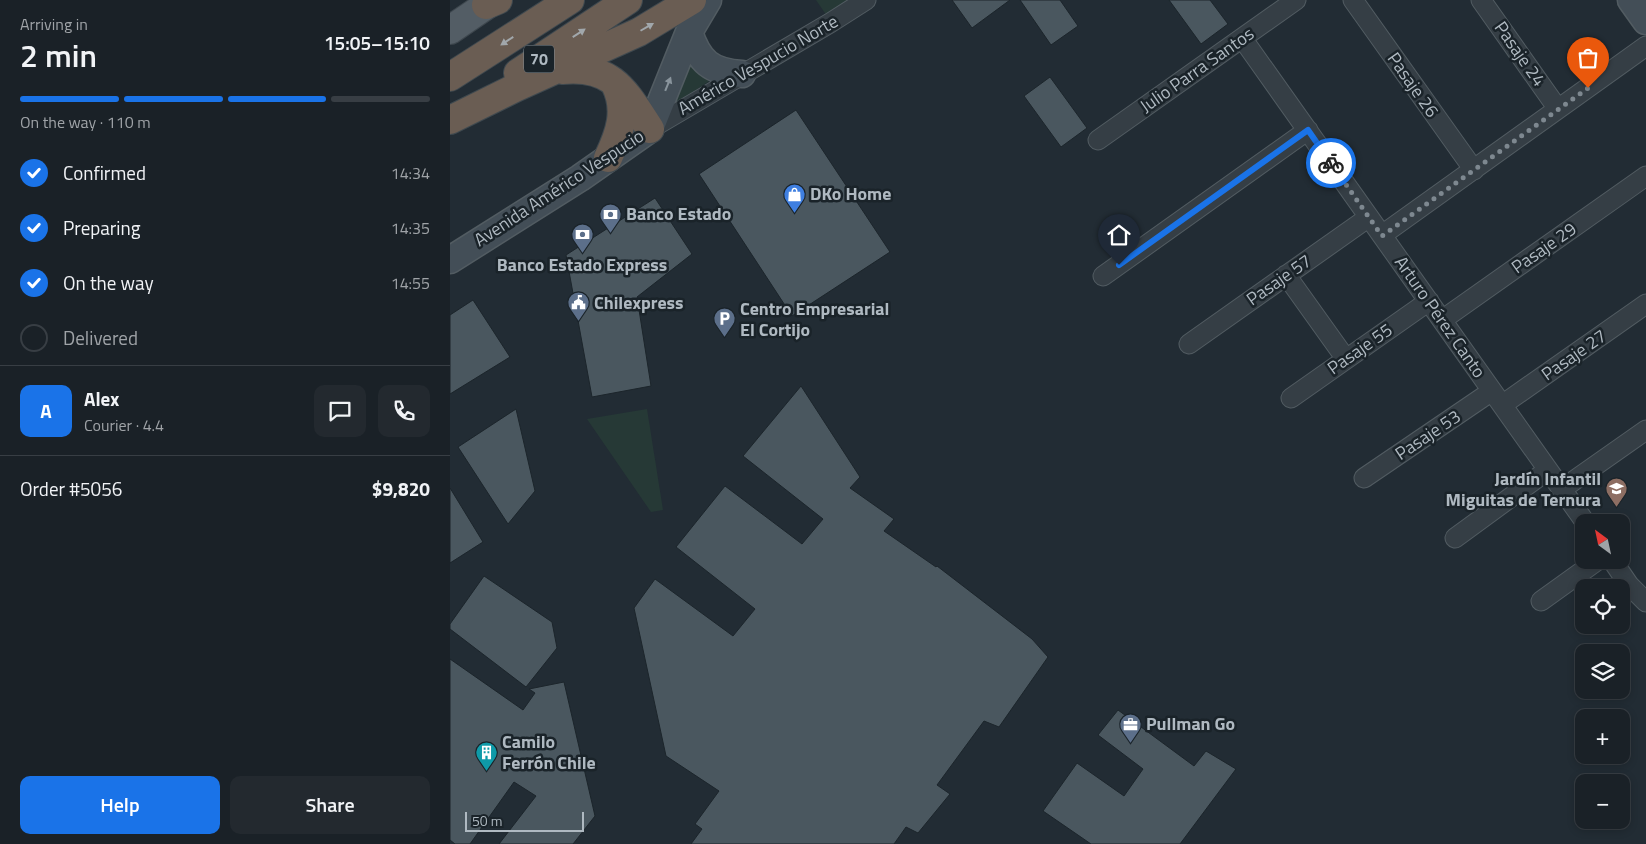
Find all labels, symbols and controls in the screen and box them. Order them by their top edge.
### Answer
street label: Américo Vespucio Norte [673,8,843,122]
text: Arriving in [20,12,88,36]
street label: Pasaje 24 [1488,16,1553,92]
street label: Julio Parra Santos [1134,20,1259,119]
one-way arrow [641,22,654,31]
text: 15:05–15:10 [324,28,430,57]
one-way arrow [572,28,585,38]
text: 2 min [20,31,97,79]
one-way arrow [501,36,514,45]
pin [1567,37,1609,88]
icon: bag [1574,44,1602,72]
road number: 70 [524,46,554,72]
street label: Pasaje 26 [1381,47,1446,123]
one-way arrow [665,76,673,91]
text: On the way · 110 m [20,110,151,134]
street label: Avenida Américo Vespucio [468,122,649,253]
courier [1306,138,1356,188]
icon: bike [1317,149,1345,177]
text: Confirmed [63,158,146,187]
icon: check [20,159,48,187]
text: 14:34 [391,161,430,185]
place label: DKo Home [810,180,891,207]
shop icon: DKo Home [782,182,806,213]
place label: Banco Estado [626,200,731,227]
bank icon: Banco Estado [598,202,622,233]
text: Preparing [63,213,140,242]
icon: check [20,214,48,242]
pin [1098,214,1140,265]
street label: Pasaje 29 [1506,215,1582,280]
text: 14:35 [391,216,430,240]
icon: home [1105,221,1133,249]
bank icon: Banco Estado Express [570,223,594,254]
street label: Pasaje 57 [1241,247,1317,312]
street label: Arturo Pérez Canto [1388,250,1493,383]
place label: Banco Estado Express [497,251,667,278]
text: On the way [63,268,154,297]
icon: check [20,269,48,297]
text: 14:55 [391,271,430,295]
place label: Chilexpress [594,289,684,316]
public building icon: Chilexpress [566,291,590,322]
place label: Centro Empresarial El Cortijo [740,295,889,343]
parking icon: Centro Empresarial El Cortijo [712,307,736,338]
street label: Pasaje 55 [1322,316,1398,381]
street label: Pasaje 27 [1536,322,1612,387]
text: Delivered [63,323,138,352]
text: Alex [84,384,119,413]
button: chat [314,385,366,437]
button: phone [378,385,430,437]
text: A [40,396,52,425]
street label: Pasaje 53 [1389,403,1466,467]
text: Courier · 4.4 [84,413,164,437]
place label: Jardín Infantil Miguitas de Ternura [1446,465,1601,513]
text: Order #5056 [20,474,122,503]
text: $9,820 [372,474,430,503]
school or university icon: Jardín Infantil Miguitas de Ternura [1605,477,1629,508]
north arrow [1575,514,1630,569]
map controls [1575,514,1630,829]
button: locate [1575,579,1630,634]
button: layers [1575,644,1630,699]
button: + [1575,709,1630,764]
place label: Pullman Go [1146,710,1235,737]
office icon: Pullman Go [1118,712,1142,743]
place label: Camilo Ferrón Chile [502,728,596,776]
building icon: Camilo Ferrón Chile [474,740,498,771]
button: − [1575,774,1630,829]
button: Help [20,776,220,834]
button: Share [230,776,430,834]
scale bar [465,809,584,832]
text: 50 m [472,810,502,831]

